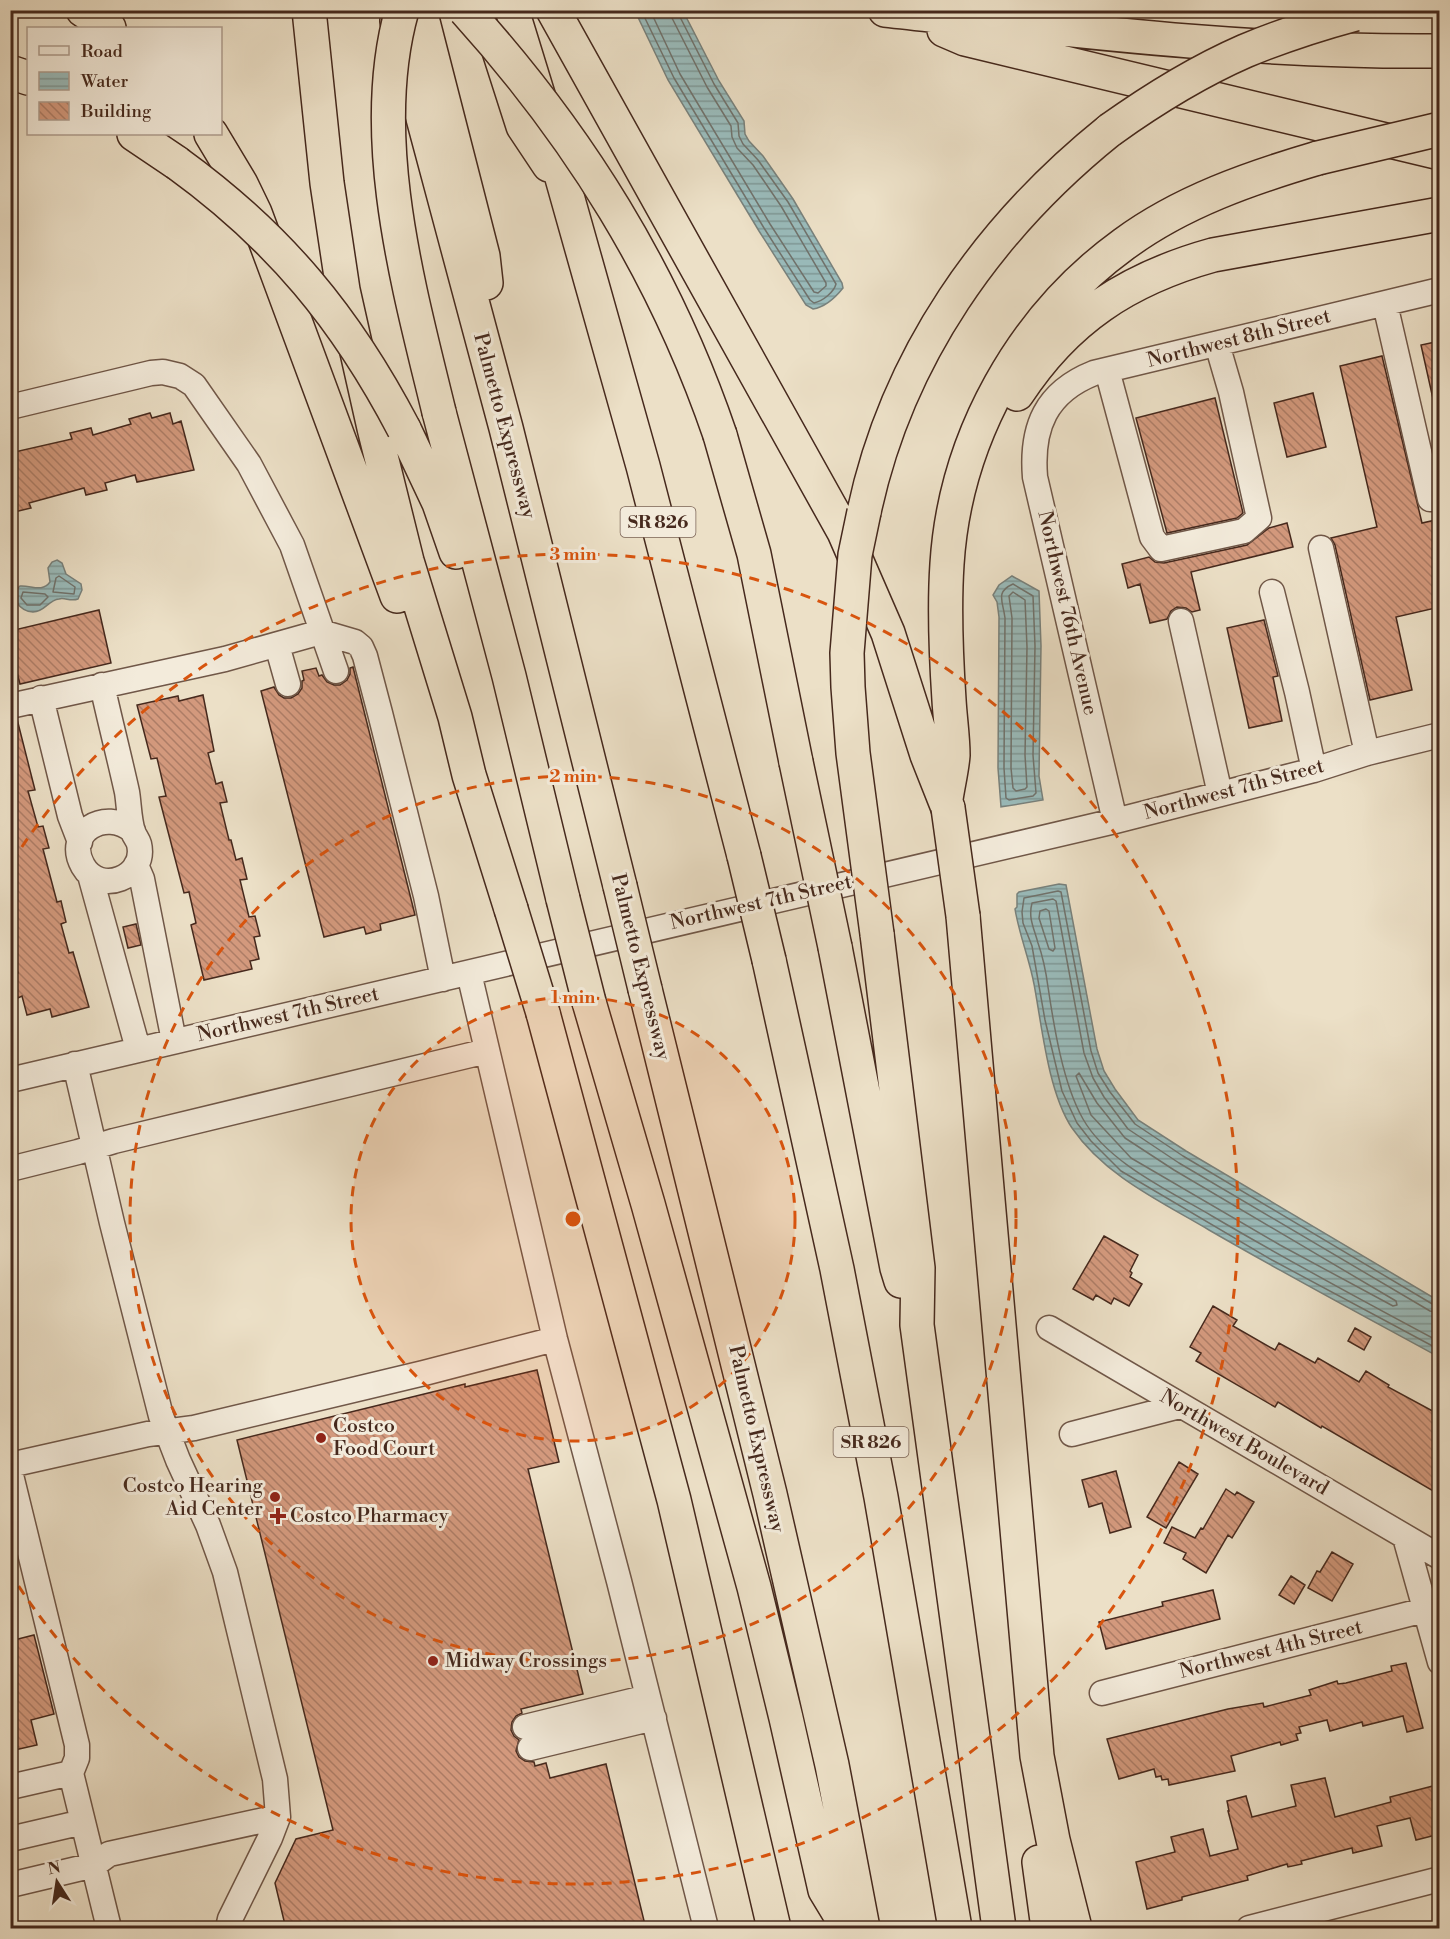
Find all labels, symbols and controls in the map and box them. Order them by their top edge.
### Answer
legend [27,27,222,135]
text: Road [81,40,124,63]
text: Water [80,70,129,93]
text: Building [80,100,152,123]
street label: Northwest 8th Street [1145,304,1333,374]
street label: Palmetto Expressway [467,330,541,522]
road number: SR 826 [620,507,696,537]
street label: Northwest 76th Avenue [1031,508,1103,718]
text: 3 min [550,543,596,566]
street label: Northwest 7th Street [1141,754,1327,826]
text: 2 min [549,765,597,788]
street label: Northwest 7th Street [668,870,854,936]
street label: Palmetto Expressway [605,871,675,1063]
street label: Northwest 7th Street [195,982,381,1048]
text: 1 min [551,986,595,1009]
centre of rings [563,1209,583,1229]
street label: Palmetto Expressway [722,1343,790,1535]
street label: Northwest Boulevard [1155,1385,1333,1502]
place label: Costco Food Court [333,1414,435,1462]
road number: SR 826 [834,1427,908,1457]
marker: Costco Food Court [314,1431,328,1445]
place label: Costco Hearing Aid Center [123,1474,264,1522]
marker: Costco Hearing Aid Center [268,1490,282,1504]
place label: Costco Pharmacy [290,1504,449,1529]
marker: Costco Pharmacy [271,1509,285,1523]
street label: Northwest 4th Street [1177,1615,1365,1685]
place label: Midway Crossings [445,1649,607,1674]
marker: Midway Crossings [426,1654,440,1668]
north arrow [27,1852,87,1912]
text: N [46,1857,63,1879]

